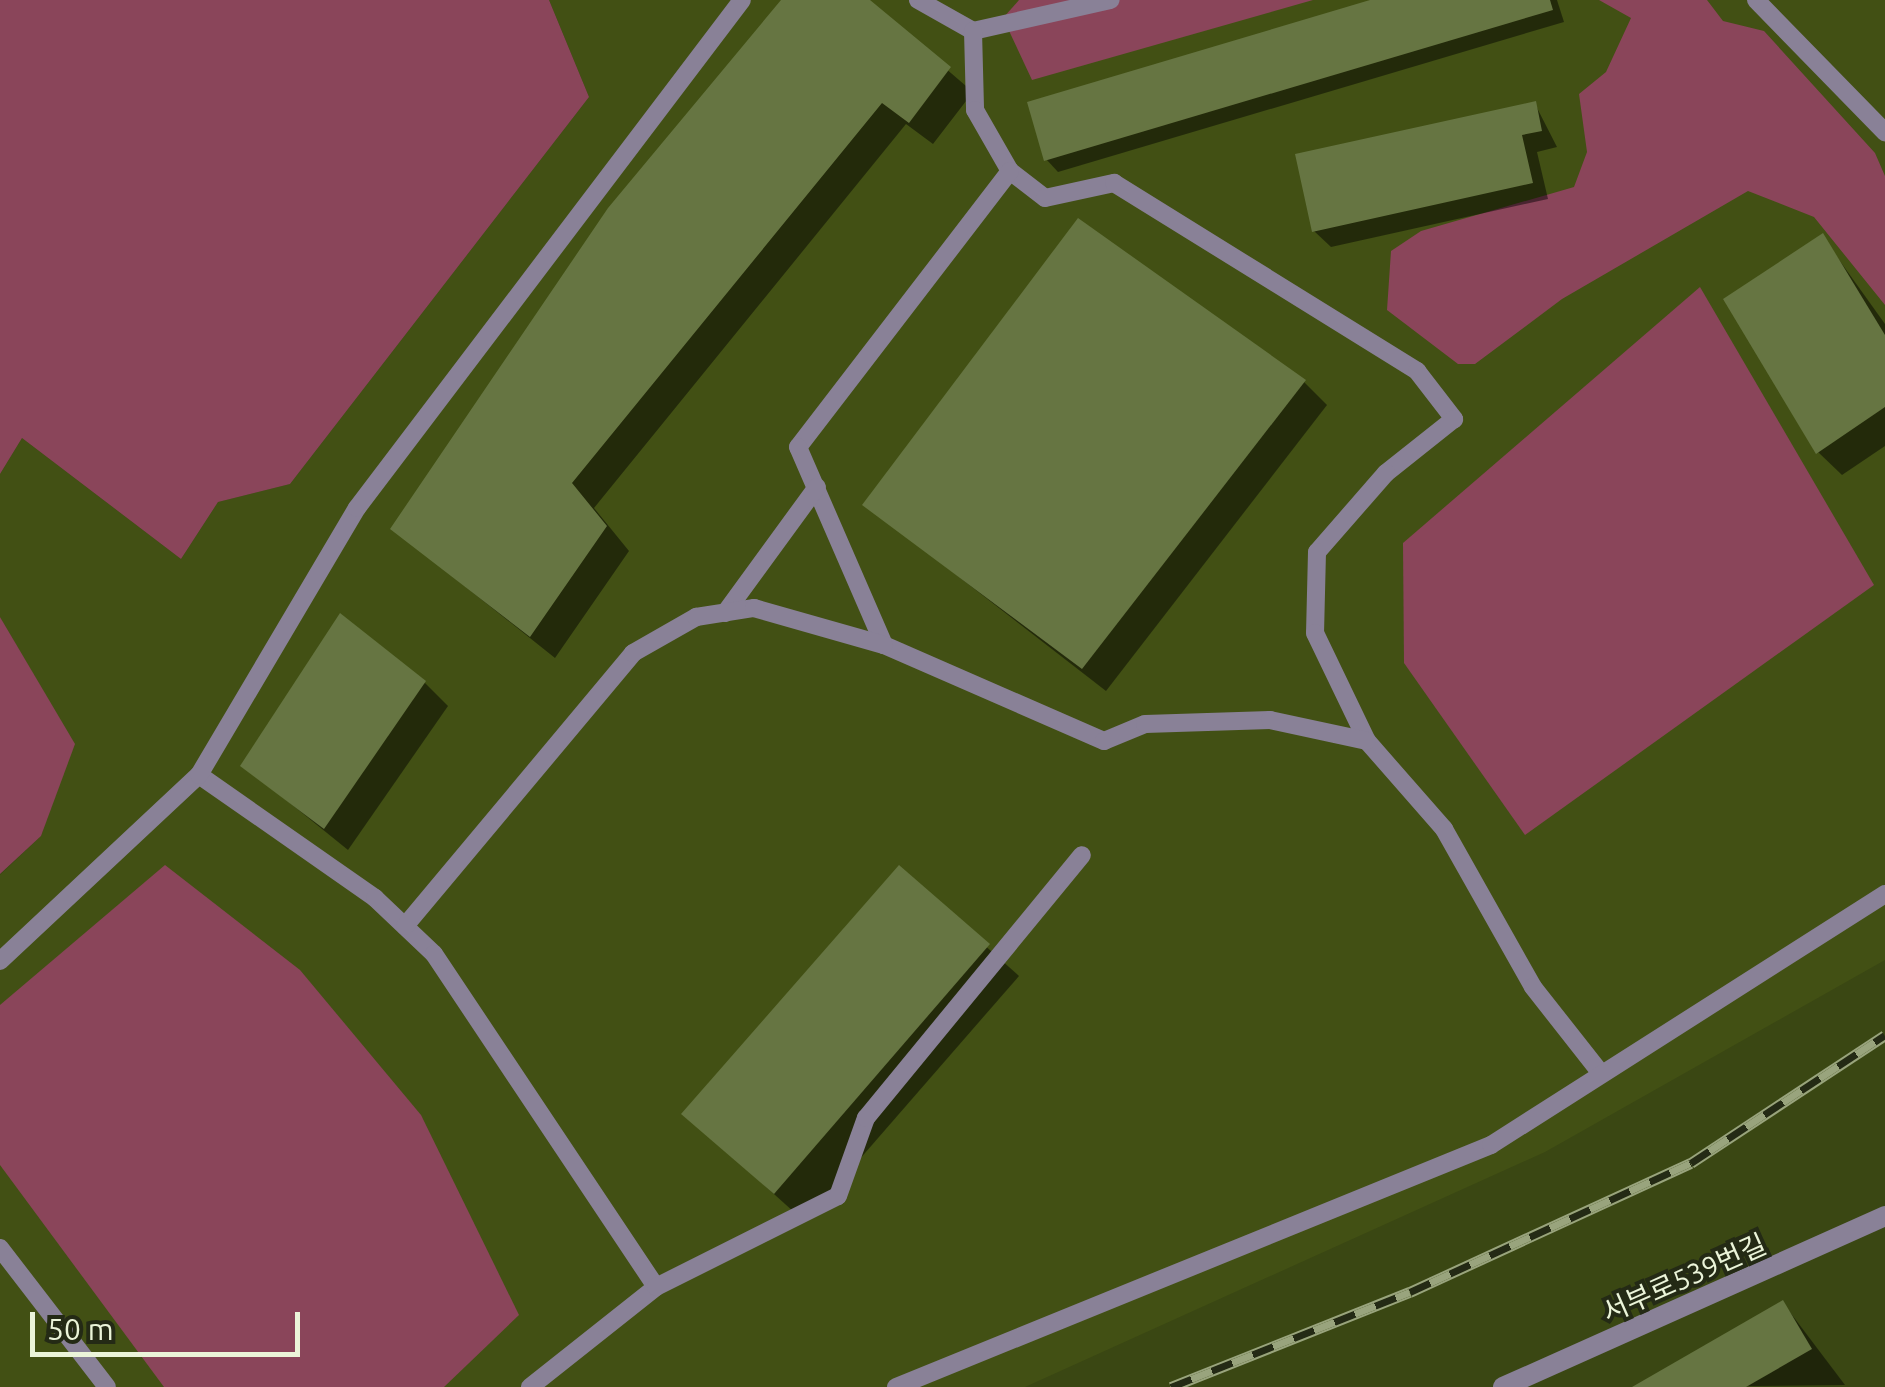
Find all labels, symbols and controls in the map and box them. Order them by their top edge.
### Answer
street label: 서부로539번길 [1597,1227,1771,1329]
scale bar [35,1292,305,1354]
text: 50 m [47,1312,114,1346]

